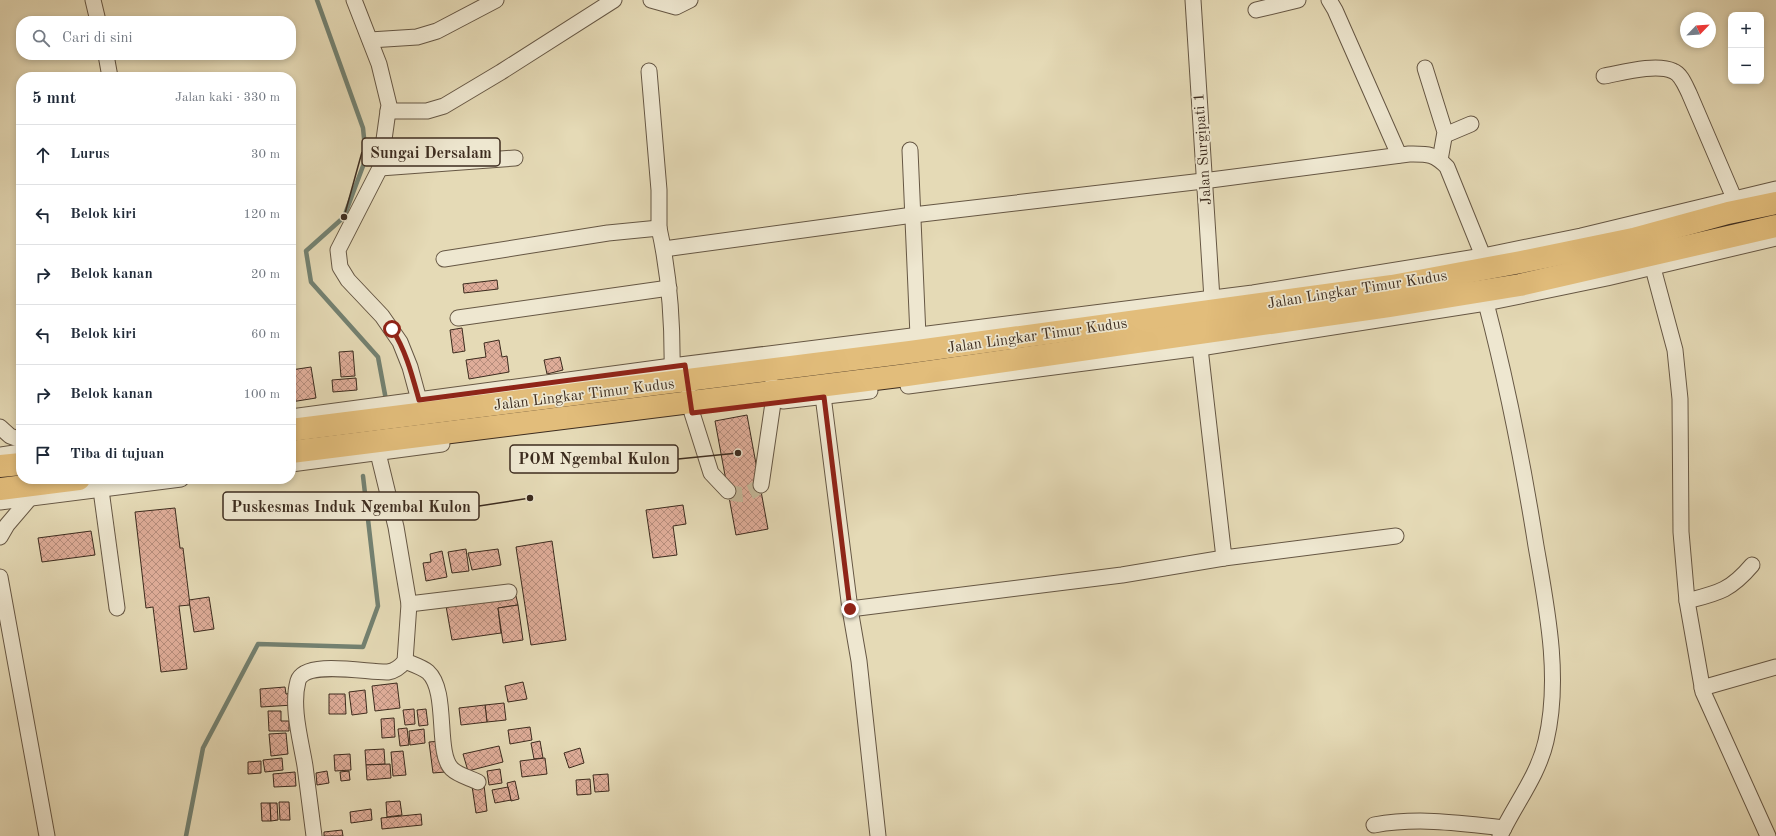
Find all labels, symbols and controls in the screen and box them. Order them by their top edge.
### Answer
north arrow [1680,12,1716,48]
map controls [1728,12,1764,84]
button: + [1728,12,1764,48]
search box [16,16,296,60]
icon: search [30,27,52,49]
text: Cari di sini [62,31,133,46]
button: − [1728,48,1764,84]
text: 5 mnt [32,90,76,107]
text: Jalan kaki · 330 m [175,91,280,104]
street label: Jalan Surgipati 1 [1192,92,1215,205]
callout: Sungai Dersalam [362,138,500,166]
icon: ahead [32,144,54,166]
text: Sungai Dersalam [370,146,492,162]
text: Lurus [70,147,110,162]
text: 30 m [251,148,280,161]
icon: left [32,204,54,226]
text: Belok kiri [70,207,136,222]
text: 120 m [243,208,280,221]
icon: right [32,264,54,286]
text: Belok kanan [70,267,153,282]
text: 20 m [251,268,280,281]
street label: Jalan Lingkar Timur Kudus [1266,269,1448,312]
street label: Jalan Lingkar Timur Kudus [946,316,1128,357]
route start [383,320,401,338]
icon: left [32,324,54,346]
text: Belok kiri [70,327,136,342]
text: 60 m [251,328,280,341]
street label: Jalan Lingkar Timur Kudus [493,377,675,414]
icon: right [32,384,54,406]
text: Belok kanan [70,387,153,402]
text: 100 m [243,388,280,401]
icon: arrive [32,444,54,466]
callout: POM Ngembal Kulon [510,445,678,473]
text: Tiba di tujuan [70,447,164,462]
text: POM Ngembal Kulon [518,452,670,468]
callout: Puskesmas Induk Ngembal Kulon [223,492,479,520]
text: Puskesmas Induk Ngembal Kulon [231,500,471,516]
route end [841,600,859,618]

